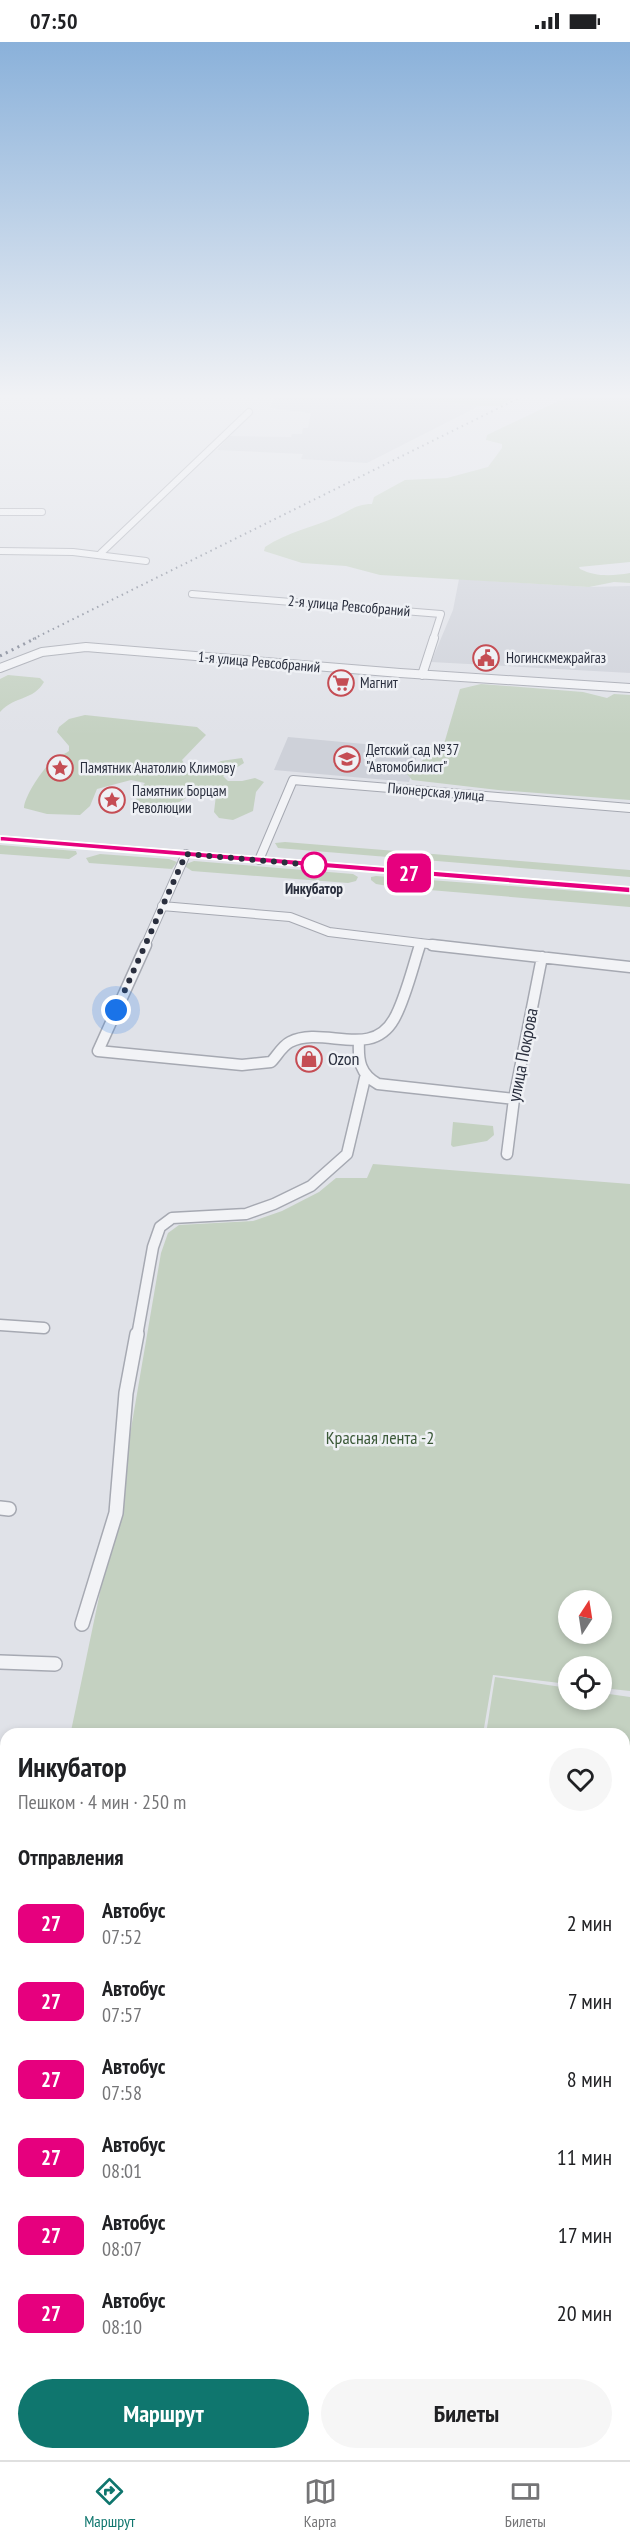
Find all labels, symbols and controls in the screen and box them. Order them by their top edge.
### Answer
text: 07:50 [30,7,78,35]
street label: 2-я улица Ревсобраний [287,591,411,620]
public building icon: Ногинскмежрайгаз [471,643,501,673]
street label: 1-я улица Ревсобраний [197,647,321,676]
place label: Ногинскмежрайгаз [506,648,606,667]
supermarket icon: Магнит [326,668,356,698]
place label: Магнит [360,673,398,692]
place label: Детский сад №37 "Автомобилист" [366,740,459,776]
school or university icon: Детский сад №37 "Автомобилист" [332,744,362,774]
place icon: Памятник Анатолию Климову [45,753,75,783]
place label: Памятник Анатолию Климову [80,758,236,777]
street label: Пионерская улица [387,778,485,805]
place label: Памятник Борцам Революции [132,781,227,817]
place icon: Памятник Борцам Революции [97,785,127,815]
marker: Инкубатор [301,852,327,878]
line badge: 27 [382,854,436,892]
text: 27 [399,860,419,887]
place label: Инкубатор [285,879,343,898]
your location [101,995,131,1025]
street label: улица Покрова [502,1006,543,1104]
shop icon: Ozon [294,1044,324,1074]
place label: Ozon [328,1047,360,1070]
park label: Красная лента -2 [326,1426,434,1449]
north arrow [558,1590,612,1644]
map controls [558,1590,612,1710]
button: locate [558,1656,612,1710]
text: Инкубатор [18,1748,127,1785]
button: heart [549,1748,612,1811]
text: Пешком · 4 мин · 250 m [18,1789,186,1815]
text: Отправления [18,1843,124,1871]
text: Автобус [102,1896,165,1924]
text: 2 мин [567,1909,612,1937]
text: 27 [41,1910,61,1937]
text: 07:52 [102,1924,142,1950]
text: Автобус [102,1974,165,2002]
text: 7 мин [568,1987,612,2015]
text: 27 [41,1988,61,2015]
text: 07:57 [102,2002,142,2028]
text: Автобус [102,2052,165,2080]
text: 8 мин [567,2065,612,2093]
text: 27 [41,2066,61,2093]
text: 07:58 [102,2080,142,2106]
text: Автобус [102,2130,165,2158]
text: 11 мин [557,2143,612,2171]
text: 27 [41,2144,61,2171]
text: 08:01 [102,2158,142,2184]
text: Автобус [102,2208,165,2236]
text: 17 мин [558,2221,612,2249]
text: 27 [41,2222,61,2249]
text: 08:07 [102,2236,142,2262]
text: Автобус [102,2286,165,2314]
text: 20 мин [557,2299,612,2327]
text: 27 [41,2300,61,2327]
text: 08:10 [102,2314,142,2340]
button: Маршрут [18,2379,309,2448]
button: Билеты [321,2379,612,2448]
tab: Маршрут [84,2475,135,2531]
tab: Карта [304,2475,337,2531]
tab: Билеты [505,2475,546,2531]

